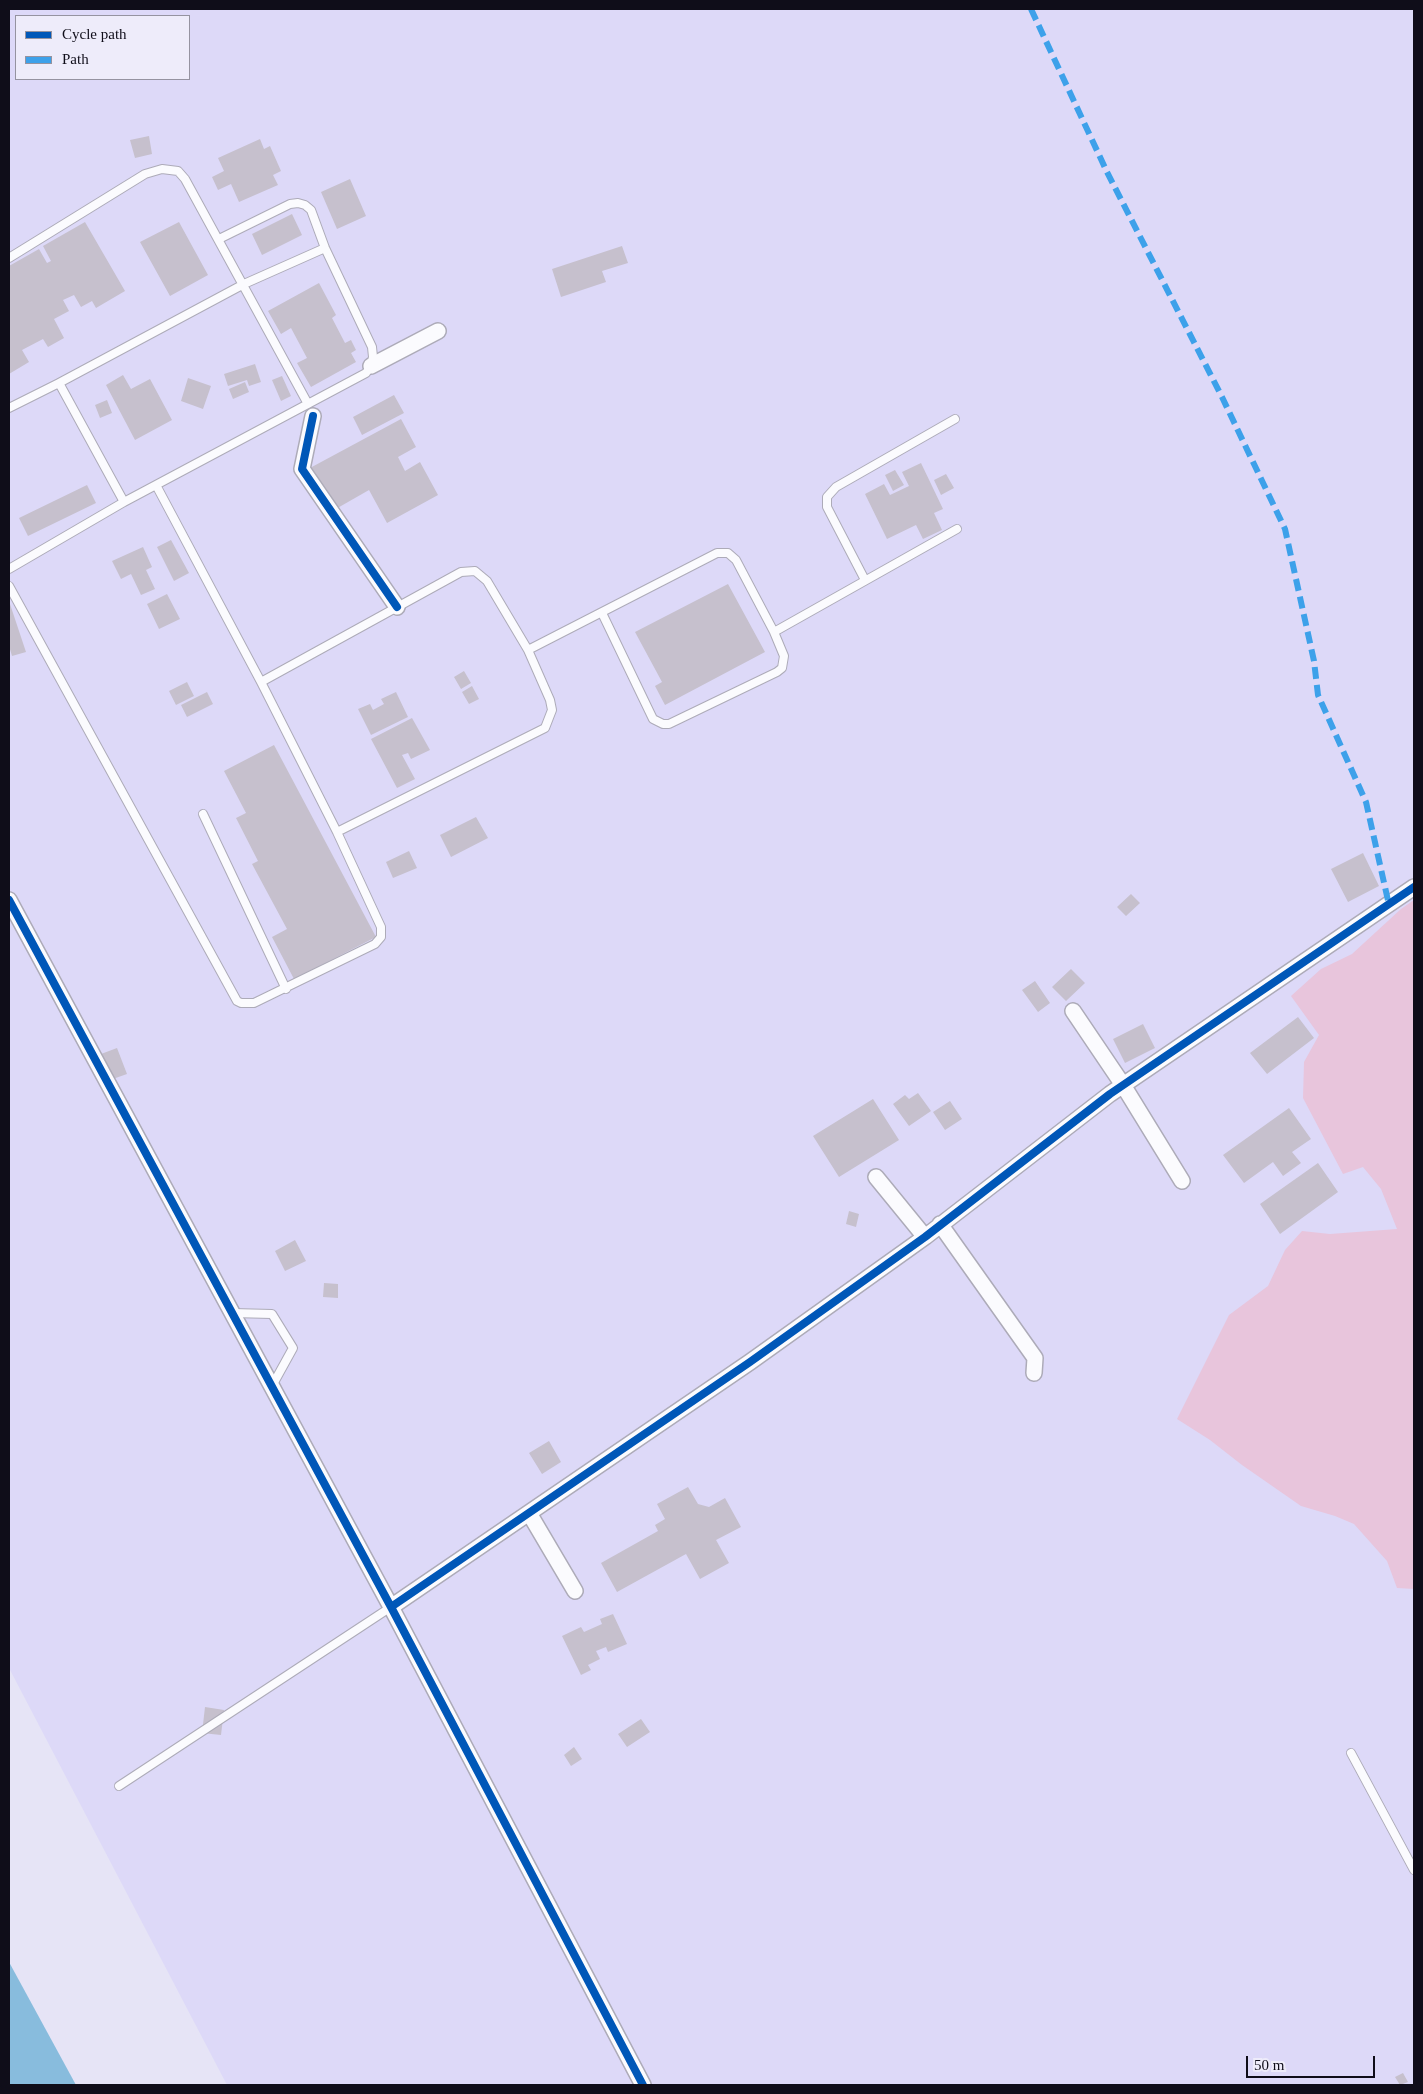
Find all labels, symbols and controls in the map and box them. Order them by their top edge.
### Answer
legend [15,15,190,80]
text: Cycle path [62,26,127,42]
text: Path [62,51,89,67]
scale bar [1248,2046,1377,2078]
text: 50 m [1254,2057,1284,2073]

